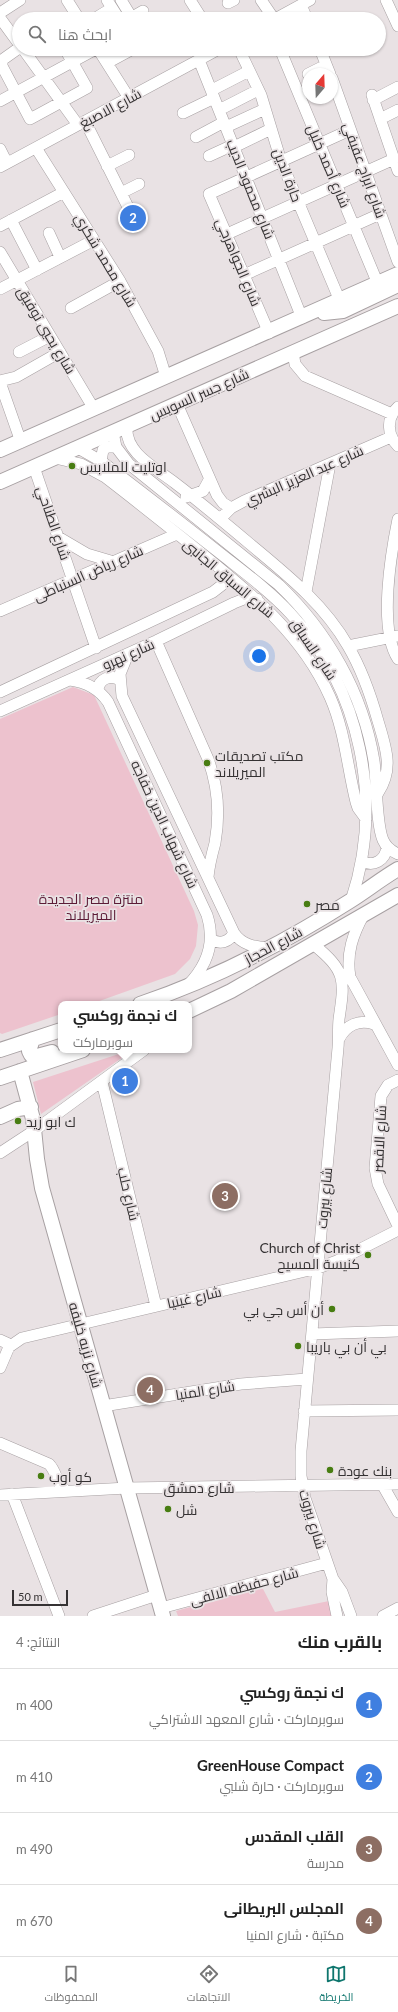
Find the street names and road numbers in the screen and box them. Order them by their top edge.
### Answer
street label: شارع الاصبغ [76,85,144,132]
street label: شارع ابراج عفيفي [336,120,390,222]
street label: شارع أحمد خليل [303,122,354,211]
street label: شارع محمود الديب [222,137,279,242]
street label: حارة الدين [270,146,306,204]
street label: شارع محمد شكري [68,210,141,312]
street label: شارع الجواهرجي [209,215,265,310]
street label: شارع يحيي توفيق [13,283,80,377]
street label: شارع جسر السويس [147,364,252,424]
street label: شارع عبد العزيز البشري [242,441,367,512]
street label: شارع الطناحي [30,484,75,564]
street label: شارع السباق الجانبى [179,535,278,622]
street label: شارع رياض السنباطى [30,541,146,606]
street label: شارع السباق [286,615,341,684]
street label: شارع نهرو [99,635,157,674]
street label: شارع شهاب الدين خفاجه [127,757,202,891]
street label: شارع الحجاز [240,923,305,969]
street label: شارع الاقصر [369,1105,390,1174]
street label: شارع حلب [114,1166,143,1223]
street label: شارع بيروت [313,1167,336,1229]
street label: شارع غينيا [165,1282,223,1312]
street label: شارع نزيه خليفه [65,1300,106,1390]
street label: شارع المنيا [174,1377,236,1404]
street label: شارع دمشق [163,1479,235,1497]
street label: شارع بيروت [295,1487,330,1551]
street label: شارع حفيظه الالفى [188,1563,300,1610]

